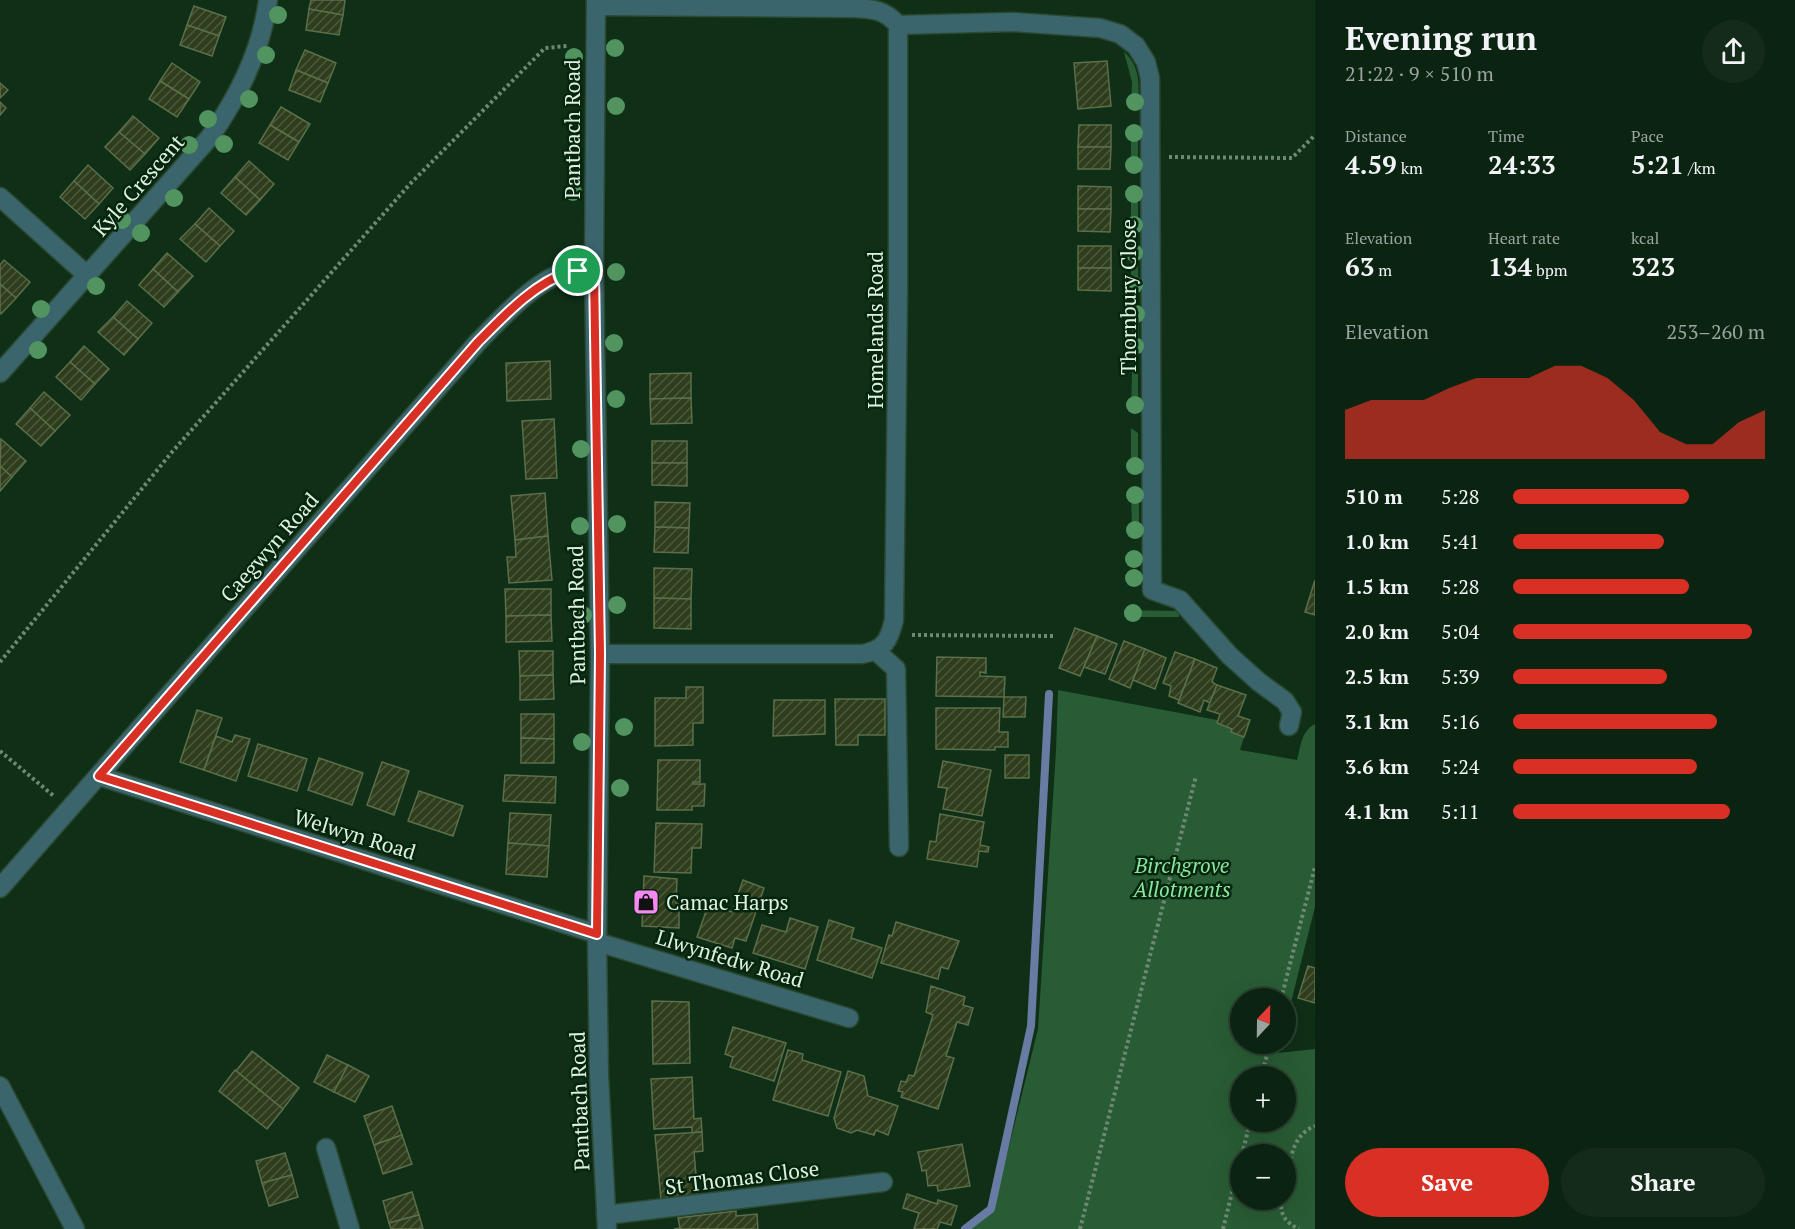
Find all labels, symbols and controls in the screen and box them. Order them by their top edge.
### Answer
text: Evening run [1345,16,1537,59]
button: share [1702,20,1765,83]
street label: Pantbach Road [558,59,586,199]
text: 21:22 · 9 × 510 m [1345,60,1494,87]
text: Distance [1345,125,1407,147]
text: Time [1488,125,1525,147]
text: Pace [1631,125,1664,147]
street label: Kyle Crescent [86,128,190,242]
text: 4.59 [1345,147,1397,181]
text: 24:33 [1488,147,1556,181]
text: 5:21 [1631,147,1684,181]
text: km [1397,157,1423,179]
text: /km [1684,157,1715,179]
street label: Thornbury Close [1114,219,1142,375]
text: Elevation [1345,227,1412,249]
text: Heart rate [1488,227,1560,249]
text: kcal [1631,227,1659,249]
pin [552,245,603,296]
text: 63 [1345,249,1374,283]
text: 134 [1488,249,1532,283]
text: 323 [1631,249,1675,283]
street label: Homelands Road [861,251,889,409]
icon: arrive [561,254,594,287]
text: m [1374,259,1392,281]
text: bpm [1532,259,1568,281]
text: Elevation [1345,318,1429,345]
text: 253–260 m [1666,318,1765,345]
text: 510 m [1345,483,1403,510]
text: 5:28 [1441,483,1480,510]
street label: Caegwyn Road [214,486,325,608]
text: 1.0 km [1345,528,1409,555]
text: 5:41 [1441,528,1480,555]
street label: Pantbach Road [561,545,591,685]
text: 1.5 km [1345,573,1409,600]
text: 5:28 [1441,573,1480,600]
text: 2.0 km [1345,618,1409,645]
text: 5:04 [1441,618,1480,645]
text: 2.5 km [1345,663,1409,690]
text: 5:39 [1441,663,1480,690]
text: 3.1 km [1345,708,1409,735]
text: 5:16 [1441,708,1480,735]
text: 3.6 km [1345,753,1409,780]
text: 5:24 [1441,753,1480,780]
text: 4.1 km [1345,798,1409,825]
text: 5:11 [1441,798,1480,825]
street label: Welwyn Road [291,802,420,866]
park label: Birchgrove Allotments [1131,851,1231,903]
shop icon: Camac Harps [631,887,661,917]
place label: Camac Harps [666,888,789,916]
street label: Llwynfedw Road [653,922,808,994]
north arrow [1230,988,1296,1054]
map controls [1230,988,1296,1210]
street label: Pantbach Road [563,1030,595,1171]
button: + [1230,1066,1296,1132]
button: − [1230,1144,1296,1210]
button: Save [1345,1148,1549,1217]
button: Share [1561,1148,1765,1217]
street label: St Thomas Close [663,1154,821,1200]

